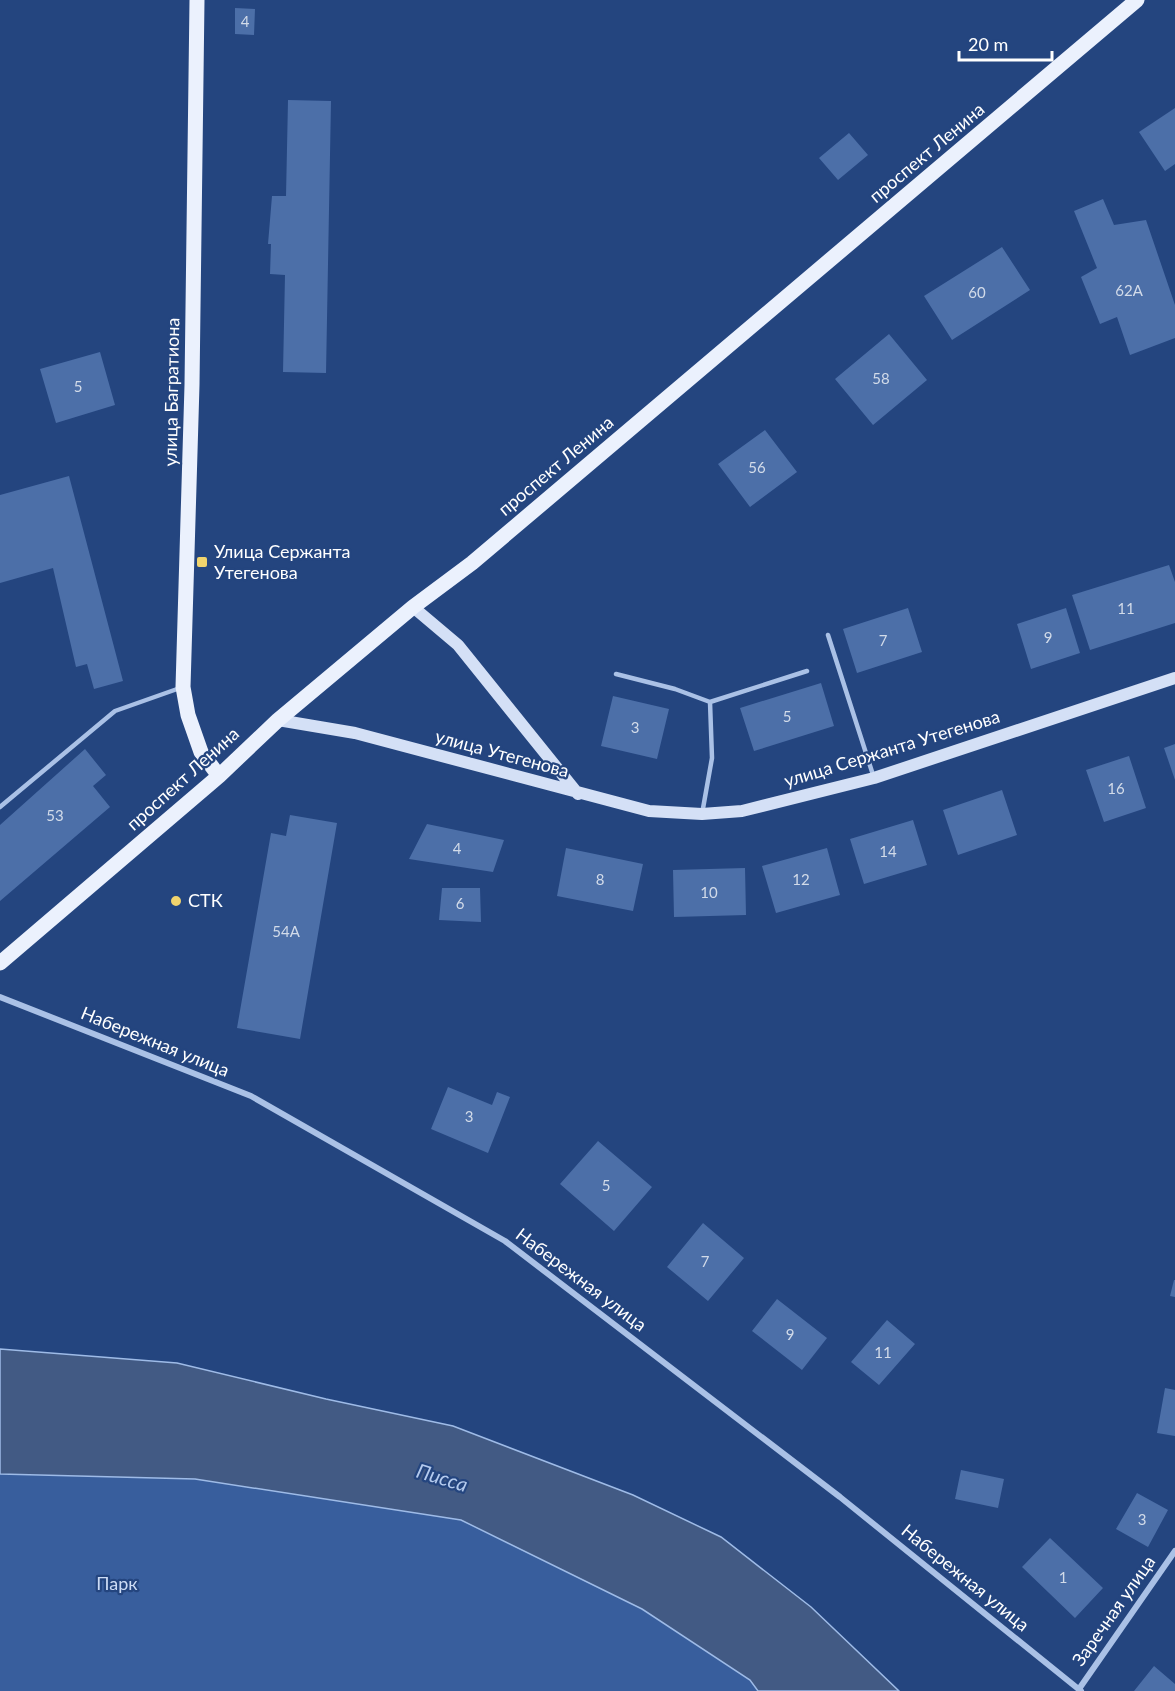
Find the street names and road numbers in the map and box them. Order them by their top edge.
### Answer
street label: проспект Ленина [864,98,988,207]
street label: улица Багратиона [159,317,183,467]
street label: проспект Ленина [493,411,617,520]
street label: улица Сержанта Утегенова [781,705,1002,791]
street label: проспект Ленина [122,722,243,834]
street label: улица Утегенова [433,725,572,781]
street label: Набережная улица [78,1001,233,1081]
street label: Набережная улица [512,1223,651,1335]
street label: Набережная улица [897,1519,1034,1635]
street label: Заречная улица [1067,1551,1159,1670]

